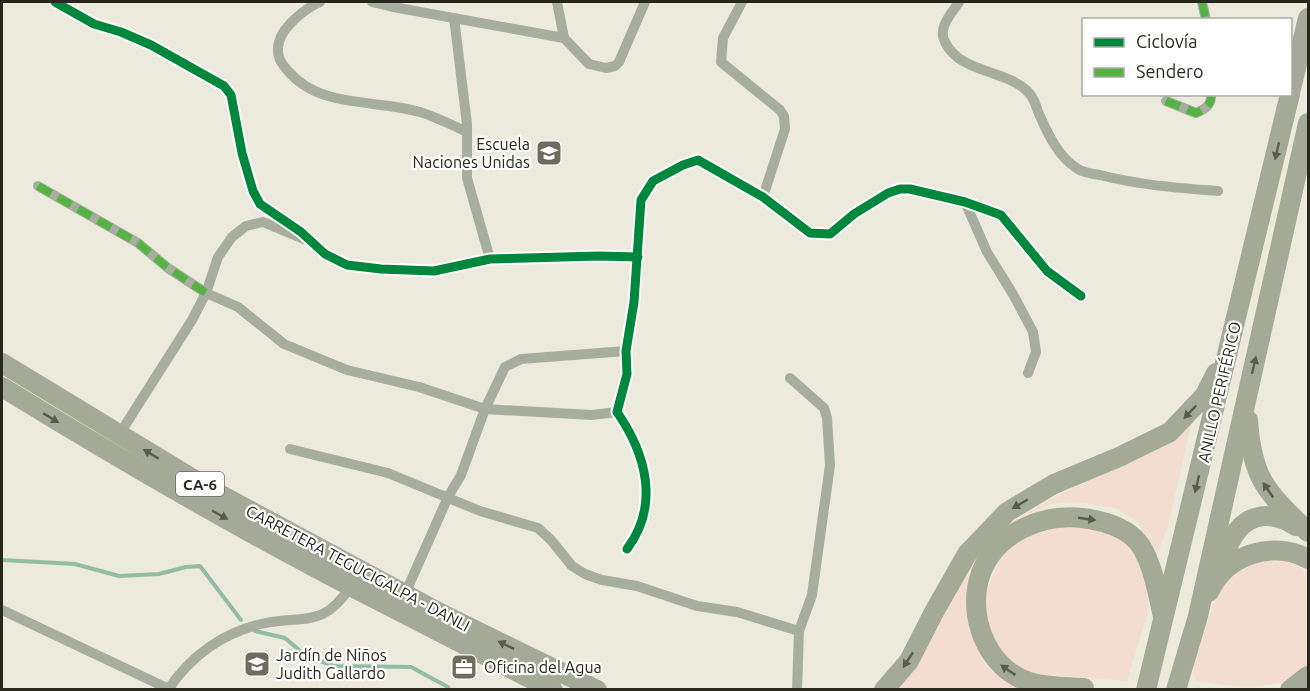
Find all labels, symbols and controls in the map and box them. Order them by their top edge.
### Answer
legend [1082,18,1292,96]
text: Ciclovía [1136,31,1197,51]
text: Sendero [1136,61,1203,81]
place label: Escuela Naciones Unidas [413,135,530,171]
school or university icon: Escuela Naciones Unidas [534,138,564,168]
one-way arrow [1271,142,1281,161]
street label: ANILLO PERIFÉRICO [1192,319,1244,464]
one-way arrow [1250,355,1259,374]
one-way arrow [1183,404,1197,419]
one-way arrow [43,412,60,423]
one-way arrow [143,449,159,460]
road number: CA-6 [176,472,224,496]
one-way arrow [1191,475,1201,493]
one-way arrow [1263,482,1274,498]
one-way arrow [1011,499,1028,509]
street label: CARRETERA TEGUCIGALPA - DANLI [243,501,473,635]
one-way arrow [212,510,229,520]
one-way arrow [1078,514,1097,523]
one-way arrow [498,641,515,650]
place label: Jardín de Niños Judith Gallardo [276,646,387,682]
school or university icon: Jardín de Niños Judith Gallardo [242,649,272,679]
office icon: Oficina del Agua [449,652,479,682]
one-way arrow [903,652,914,669]
place label: Oficina del Agua [484,658,602,676]
one-way arrow [1001,664,1017,676]

